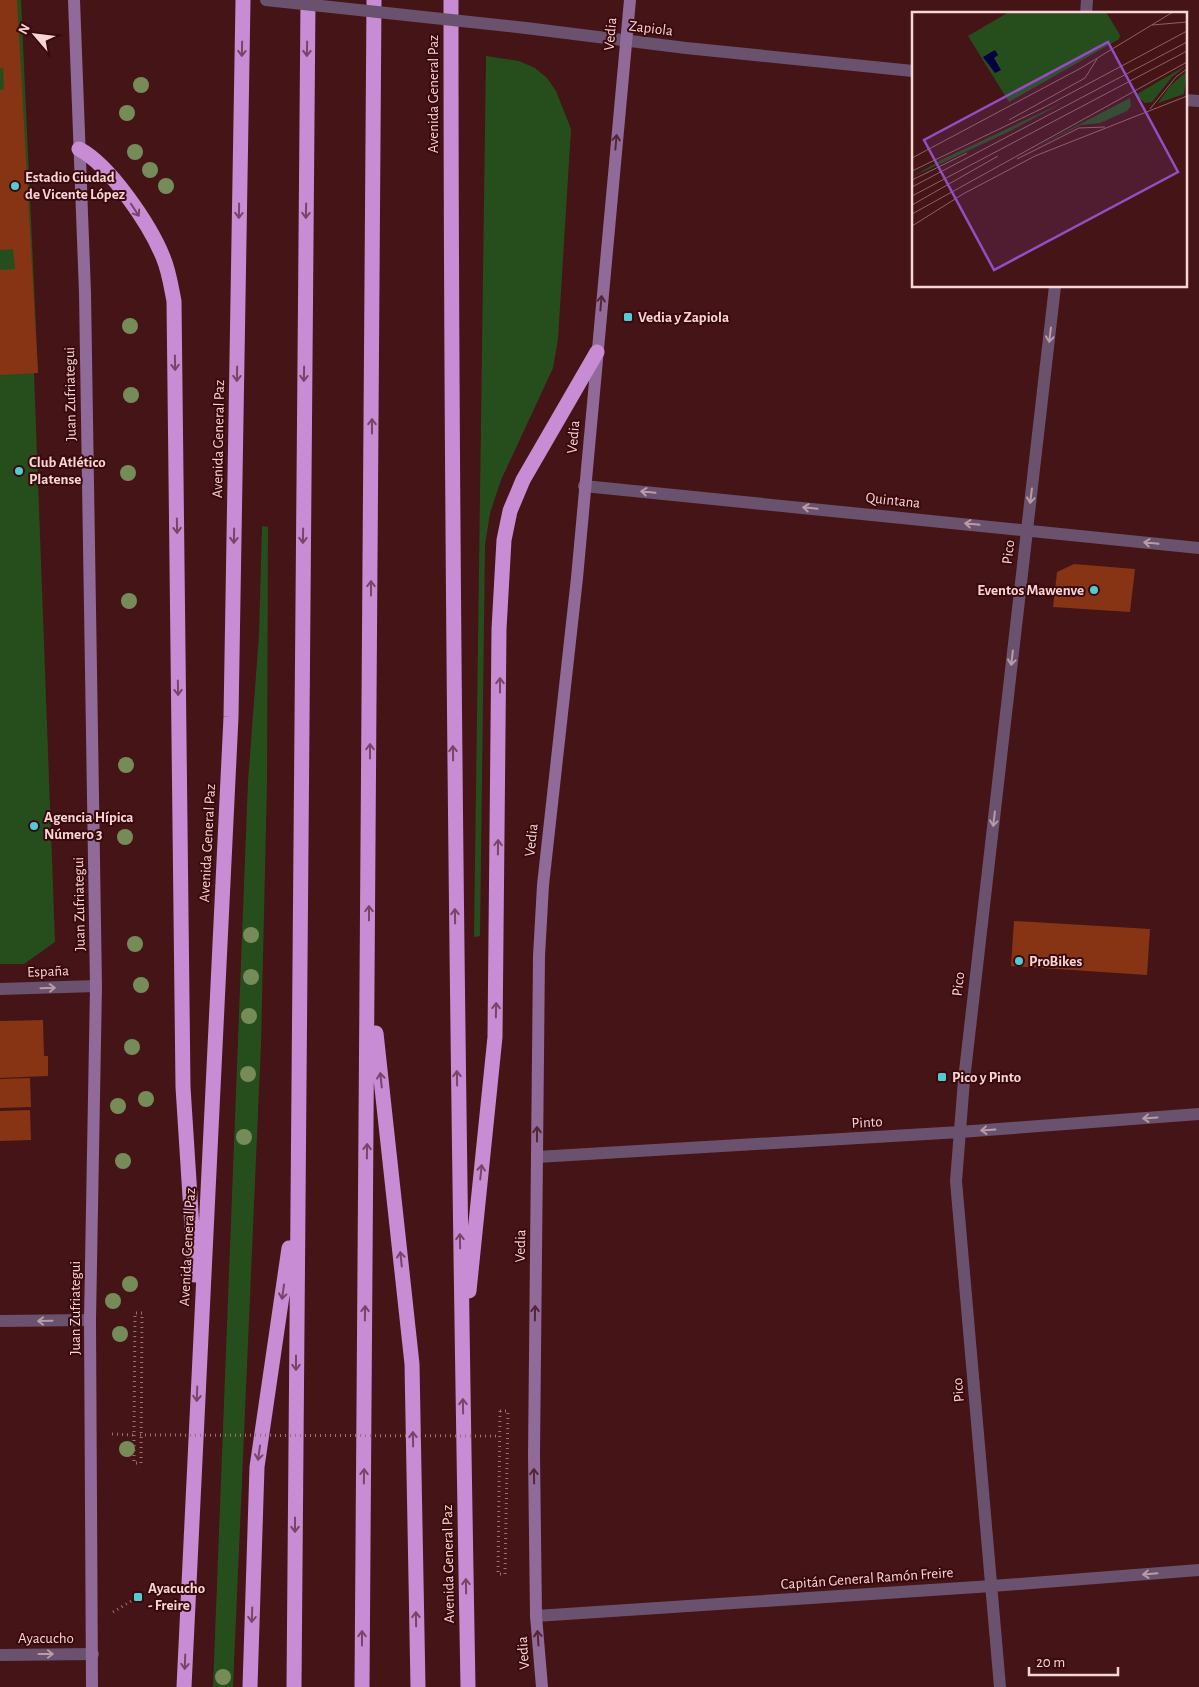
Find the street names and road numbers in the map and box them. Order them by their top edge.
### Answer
street label: Vedia [602,17,619,51]
street label: Zapiola [628,18,674,39]
street label: Avenida General Paz [426,35,441,153]
street label: Juan Zufriategui [62,347,79,441]
street label: Avenida General Paz [210,380,227,498]
street label: Vedia [565,420,582,454]
street label: Quintana [865,490,921,511]
street label: Pico [1000,539,1017,565]
street label: Avenida General Paz [197,783,218,903]
street label: Vedia [522,823,541,857]
street label: Juan Zufriategui [71,857,88,951]
street label: España [27,963,69,980]
street label: Pico [950,971,967,997]
street label: Pinto [851,1114,883,1131]
street label: Avenida General Paz [177,1187,198,1307]
street label: Vedia [513,1229,528,1263]
street label: Juan Zufriategui [68,1261,83,1355]
street label: Pico [950,1377,967,1403]
street label: Avenida General Paz [440,1505,457,1623]
street label: Capitán General Ramón Freire [780,1565,954,1592]
street label: Ayacucho [18,1631,74,1646]
street label: Vedia [515,1636,532,1670]

